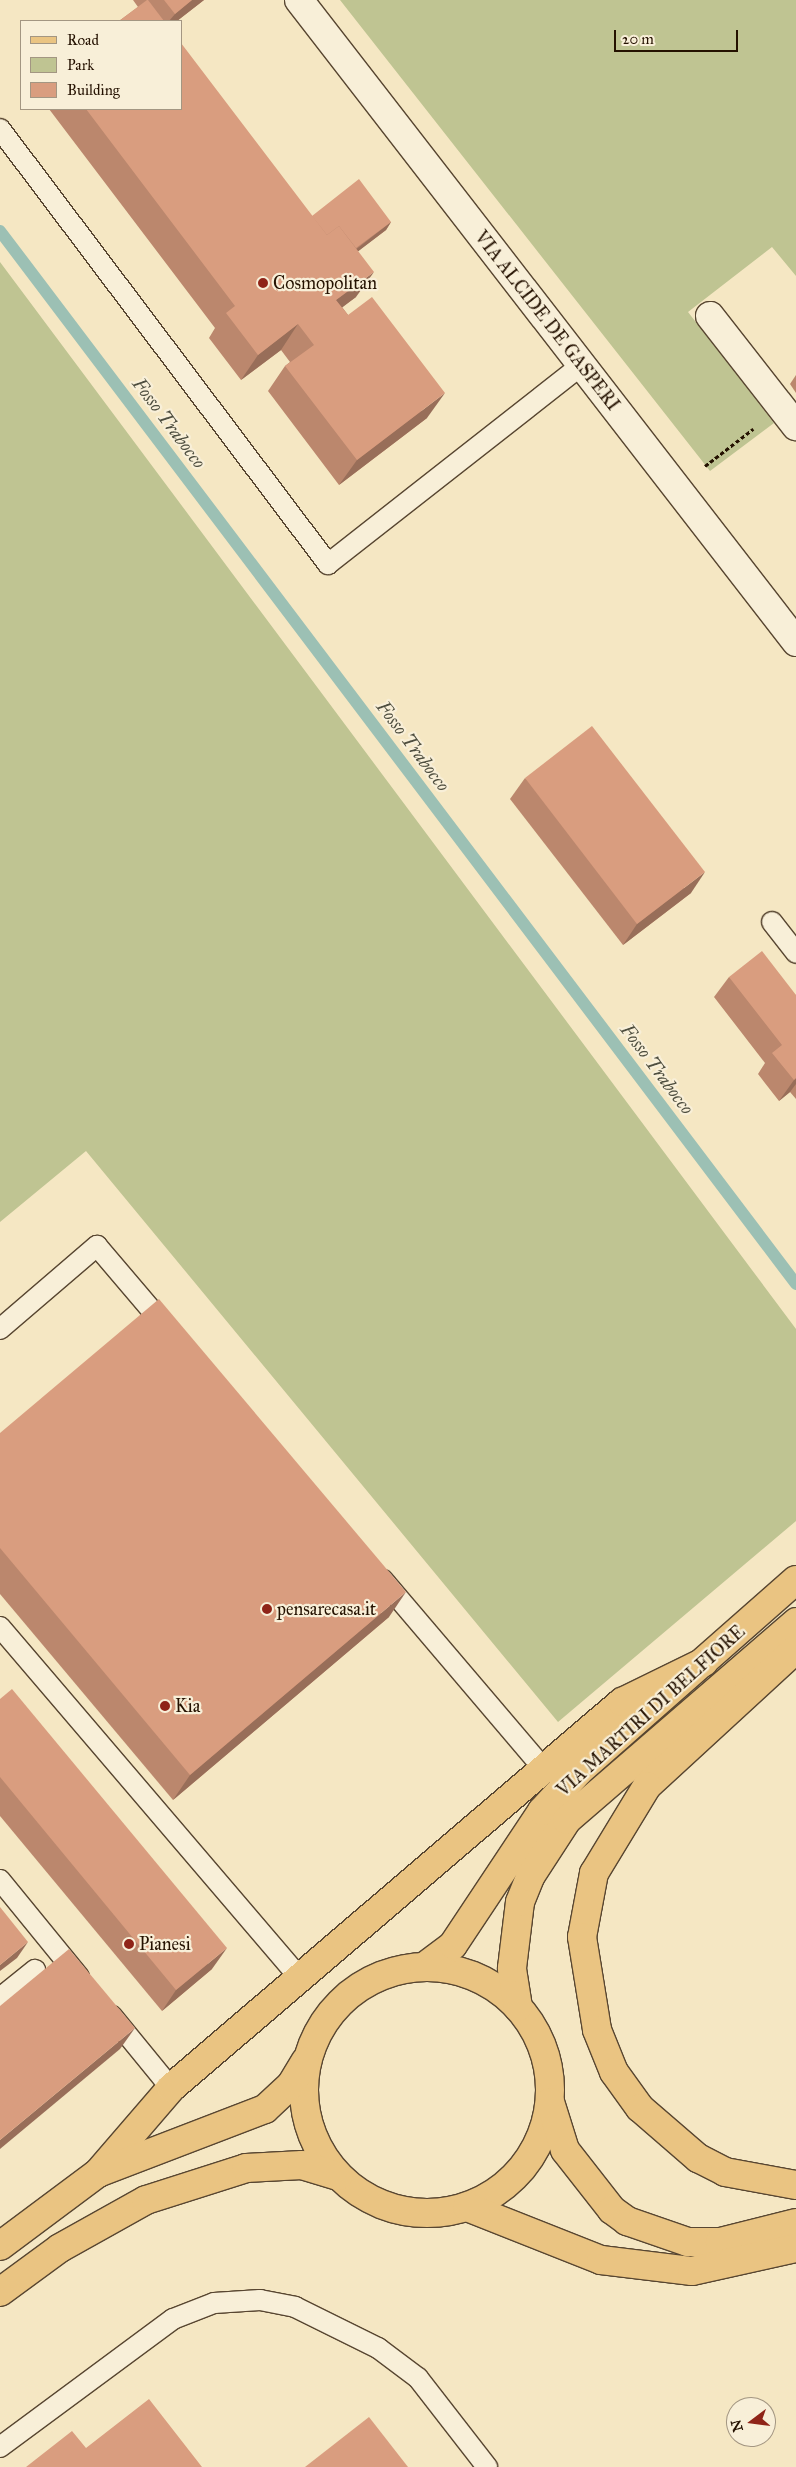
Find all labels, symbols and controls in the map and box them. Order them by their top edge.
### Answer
legend [20,20,182,110]
scale bar [616,20,740,52]
text: 20 m [622,30,654,48]
text: Road [67,31,99,49]
text: Park [67,56,94,74]
text: Building [67,81,120,99]
street label: VIA ALCIDE DE GASPERI [470,227,624,415]
place label: Cosmopolitan [273,272,377,294]
marker: Cosmopolitan [257,277,269,289]
water label: Fosso Trabocco [127,373,211,473]
water label: Fosso Trabocco [371,696,455,796]
water label: Fosso Trabocco [615,1019,699,1119]
place label: pensarecasa.it [277,1598,376,1620]
marker: pensarecasa.it [261,1603,273,1615]
street label: VIA MARTIRI DI BELFIORE [553,1621,749,1801]
place label: Kia [175,1695,200,1717]
marker: Kia [159,1700,171,1712]
place label: Pianesi [139,1933,191,1955]
marker: Pianesi [123,1938,135,1950]
north arrow [726,2397,776,2447]
text: N [727,2418,747,2434]

